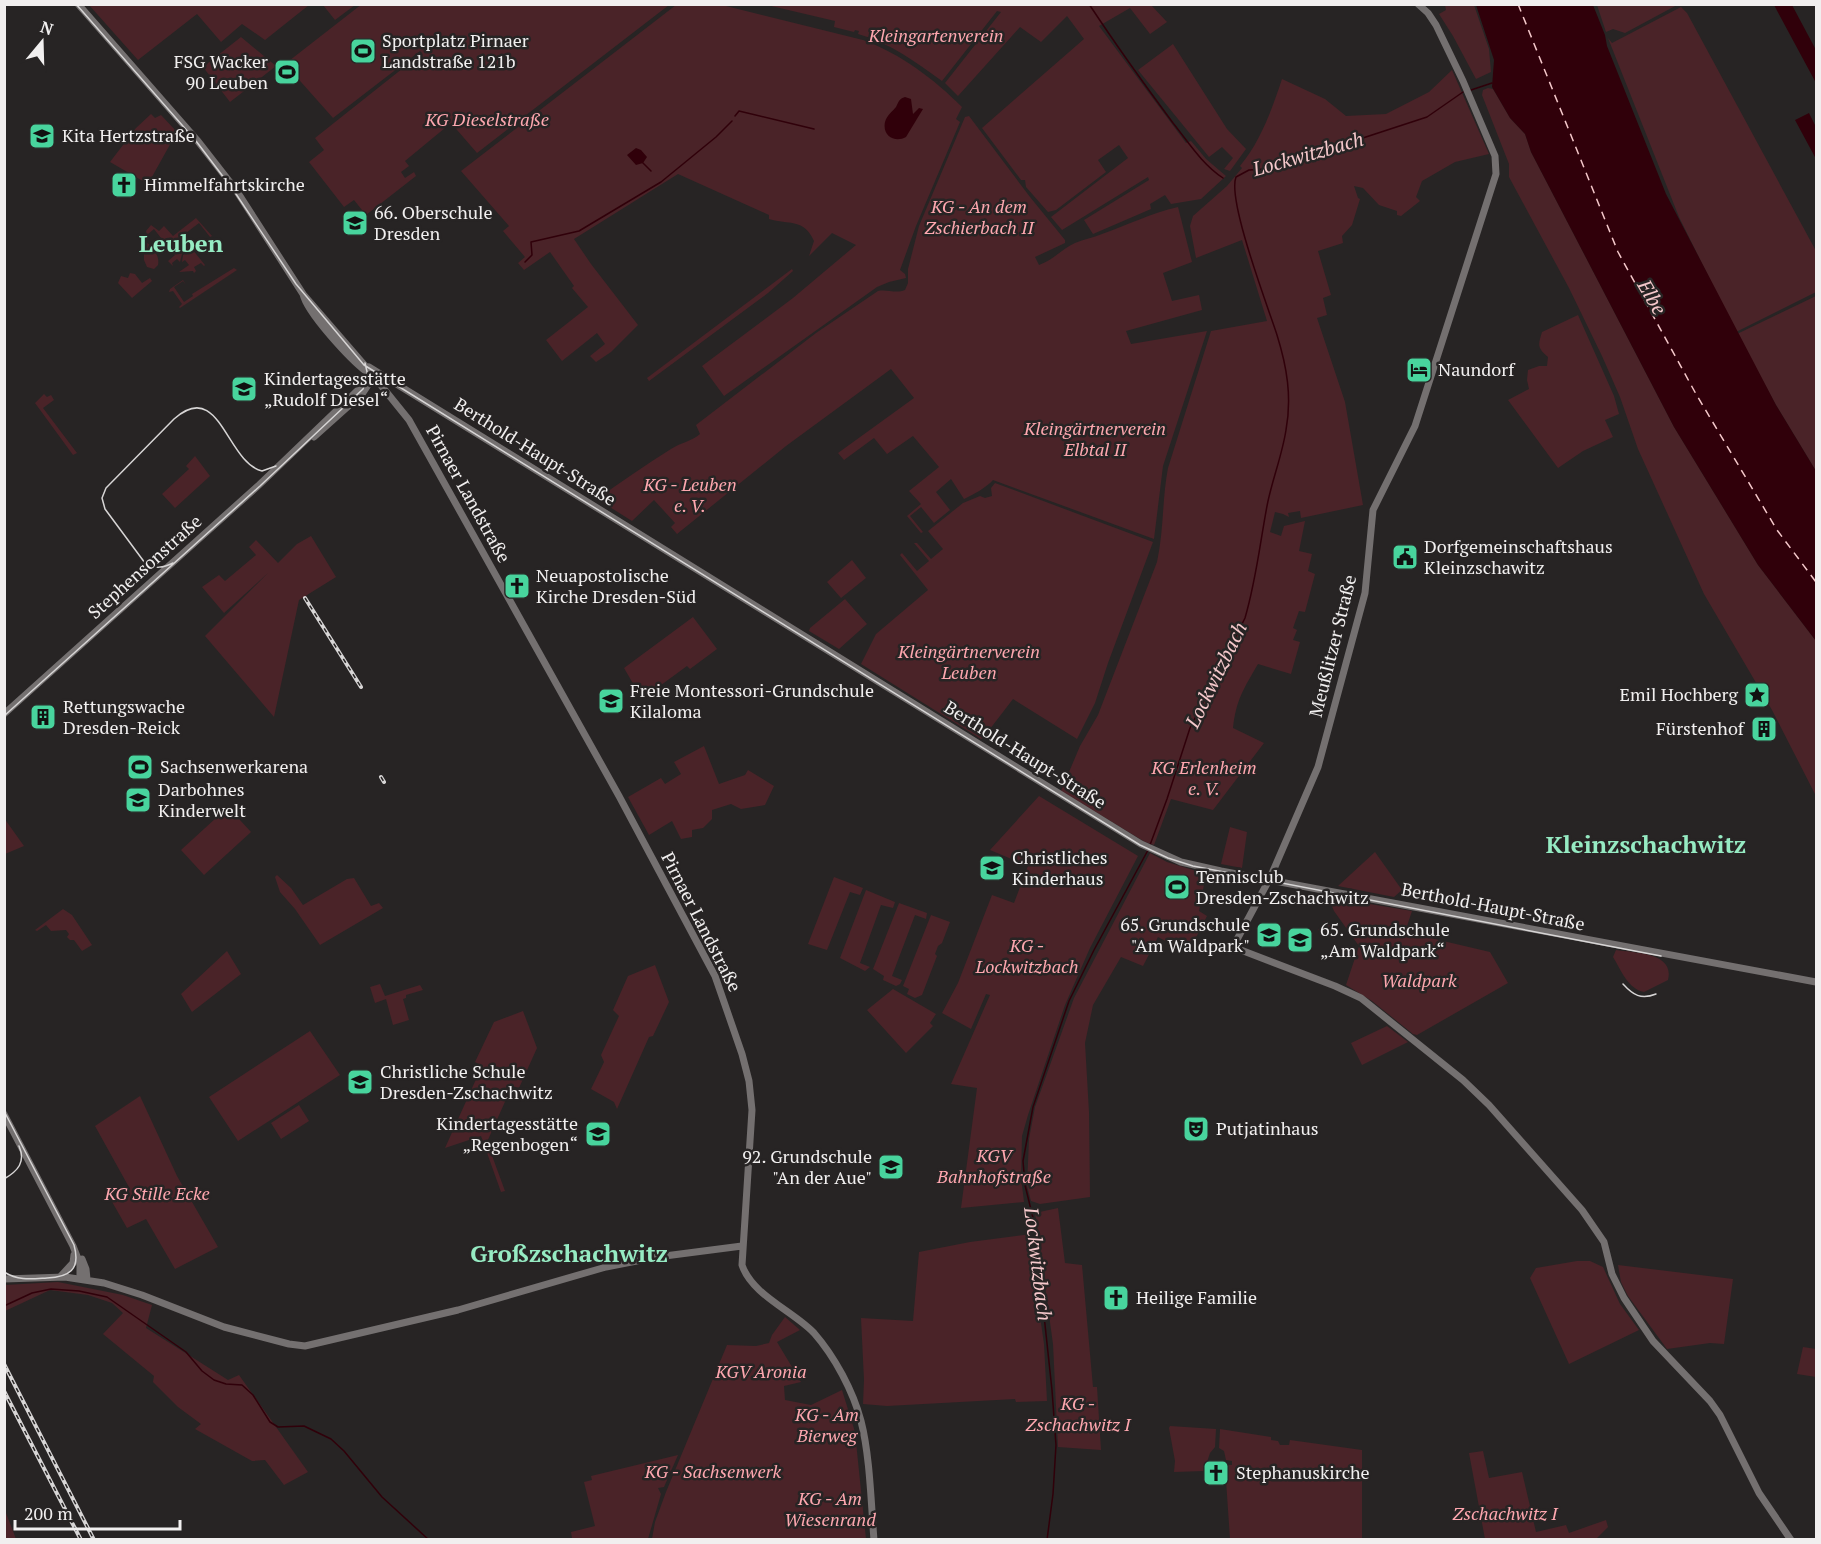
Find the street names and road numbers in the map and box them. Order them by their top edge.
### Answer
street label: Berthold-Haupt-Straße [450,392,621,511]
street label: Pirnaer Landstraße [421,420,517,567]
street label: Stephensonstraße [82,509,206,624]
street label: Meußlitzer Straße [1303,572,1361,719]
street label: Berthold-Haupt-Straße [940,695,1111,814]
street label: Pirnaer Landstraße [656,848,748,996]
street label: Berthold-Haupt-Straße [1399,876,1587,936]

